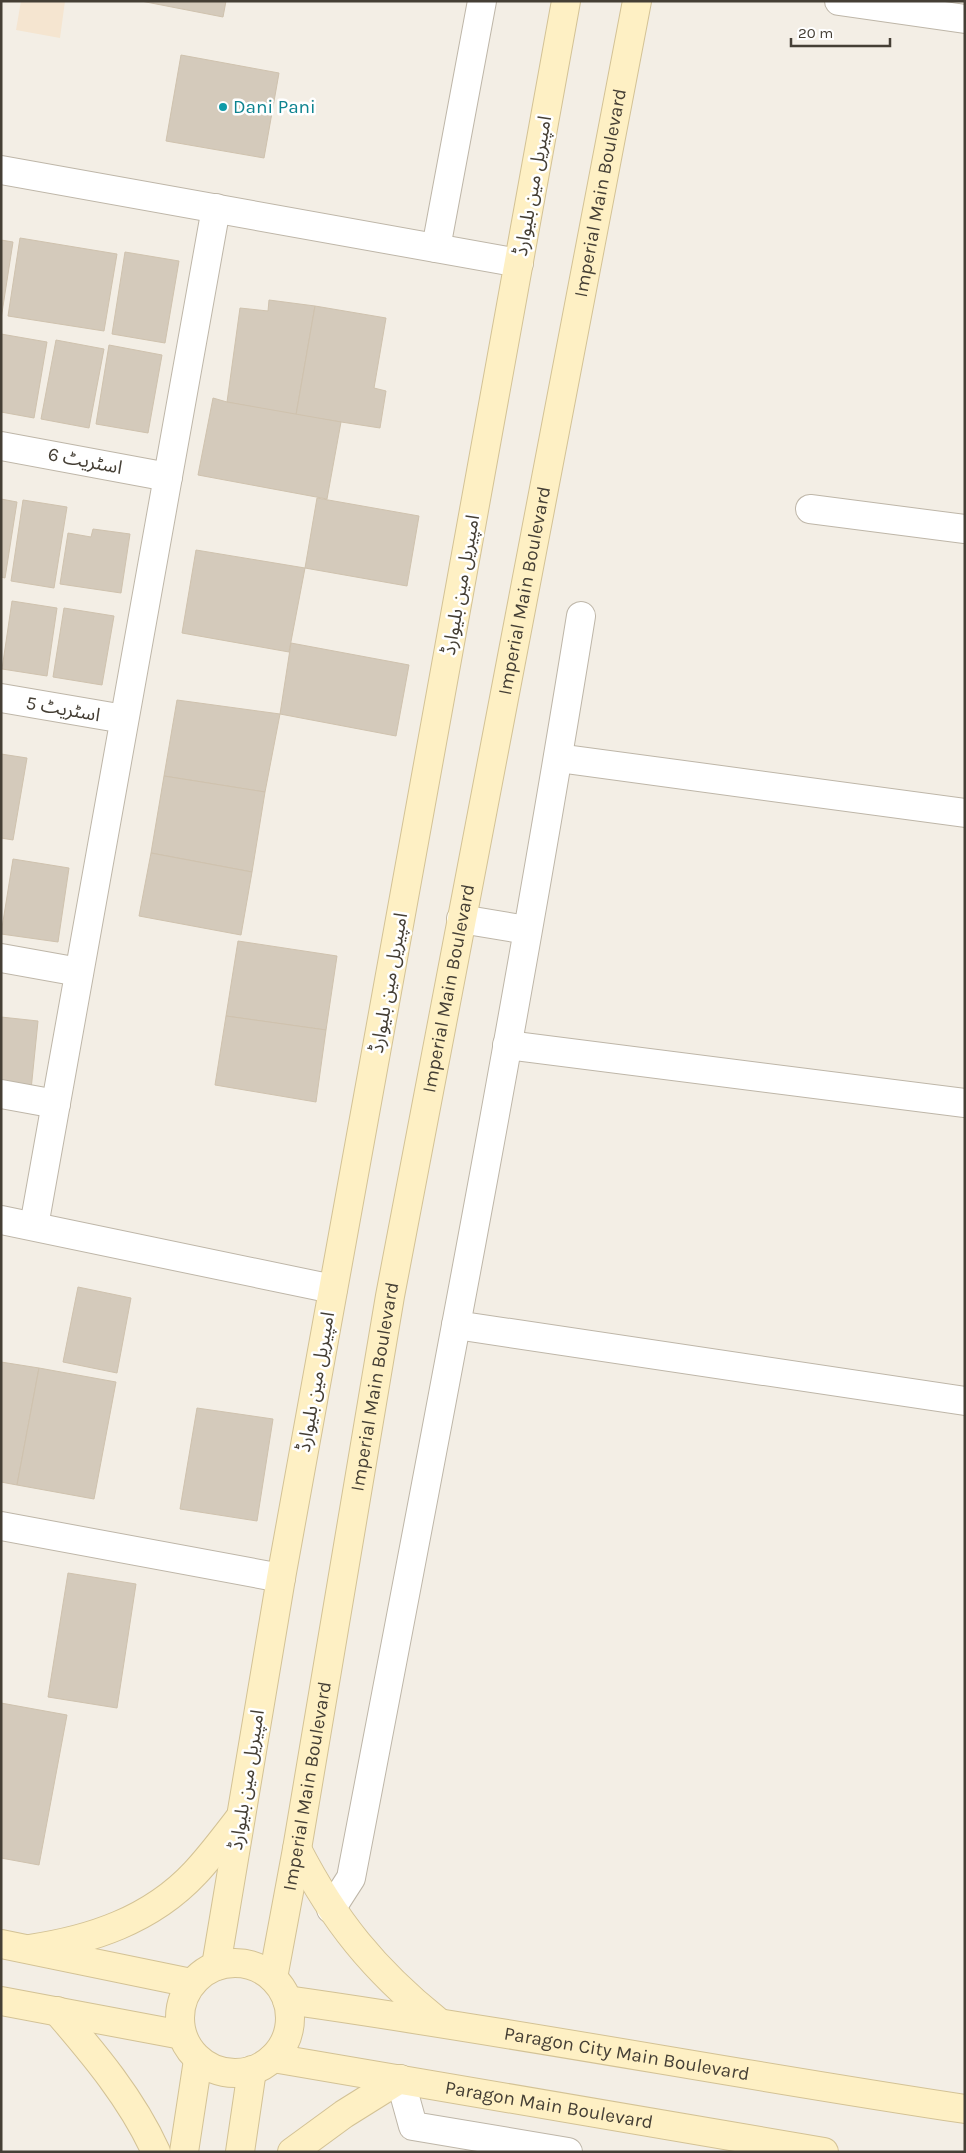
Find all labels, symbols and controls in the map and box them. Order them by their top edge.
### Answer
scale bar [791,15,890,47]
text: 20 m [798,24,833,42]
street label: Imperial Main Boulevard [570,87,631,299]
place label: Dani Pani [233,96,316,118]
marker: Dani Pani [217,101,229,113]
street label: امپیریل مین بلیوارڈ [510,114,557,258]
street label: اسٹریٹ 6 [46,443,124,479]
street label: Imperial Main Boulevard [494,484,555,697]
street label: امپیریل مین بلیوارڈ [438,513,485,657]
street label: اسٹریٹ 5 [24,692,102,726]
street label: Imperial Main Boulevard [418,882,479,1095]
street label: امپیریل مین بلیوارڈ [366,911,413,1055]
street label: Imperial Main Boulevard [346,1280,403,1493]
street label: امپیریل مین بلیوارڈ [293,1310,340,1454]
street label: Imperial Main Boulevard [278,1680,336,1893]
street label: امپیریل مین بلیوارڈ [225,1708,270,1852]
street label: Paragon City Main Boulevard [502,2023,751,2085]
street label: Paragon Main Boulevard [443,2077,655,2134]

